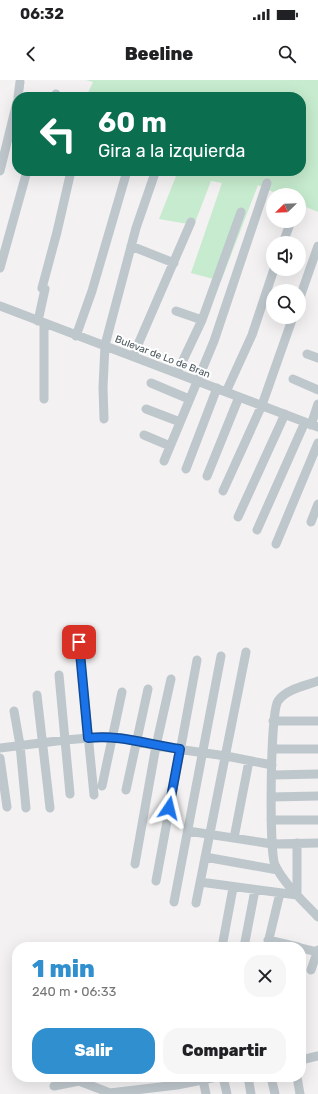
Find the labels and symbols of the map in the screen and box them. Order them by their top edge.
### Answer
north arrow [266,188,306,228]
street label: Bulevar de Lo de Bran [113,333,212,381]
pin [62,625,96,659]
position arrow [148,787,190,829]

